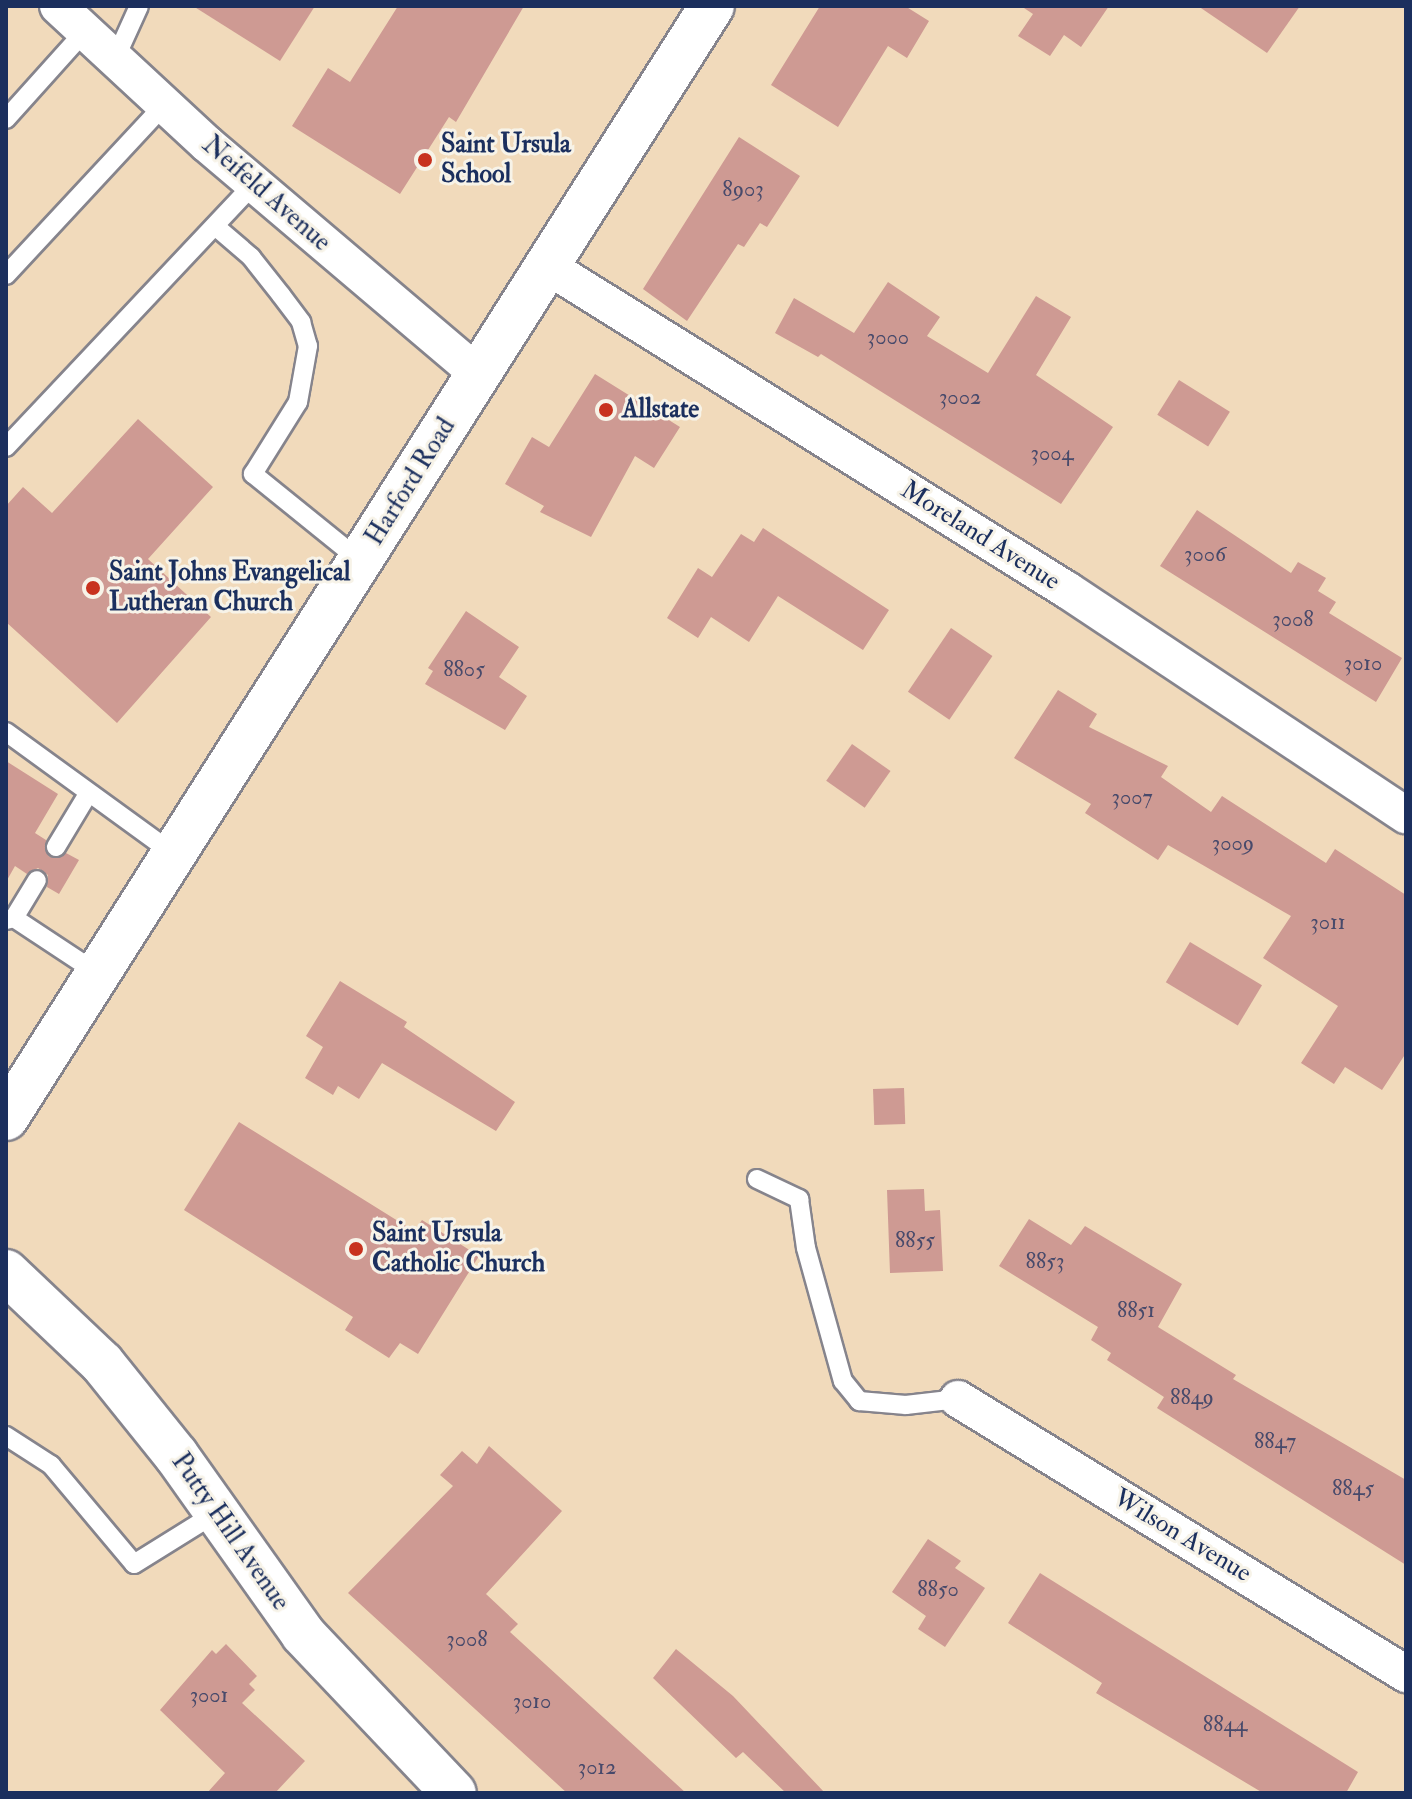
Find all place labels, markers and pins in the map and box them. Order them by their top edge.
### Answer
place label: Saint Ursula School [441,129,571,190]
marker: Saint Ursula School [416,151,434,169]
place label: Allstate [622,394,699,426]
marker: Allstate [597,401,615,419]
place label: Saint Johns Evangelical Lutheran Church [109,557,350,618]
marker: Saint Johns Evangelical Lutheran Church [84,579,102,597]
place label: Saint Ursula Catholic Church [372,1218,545,1280]
marker: Saint Ursula Catholic Church [347,1240,365,1258]

